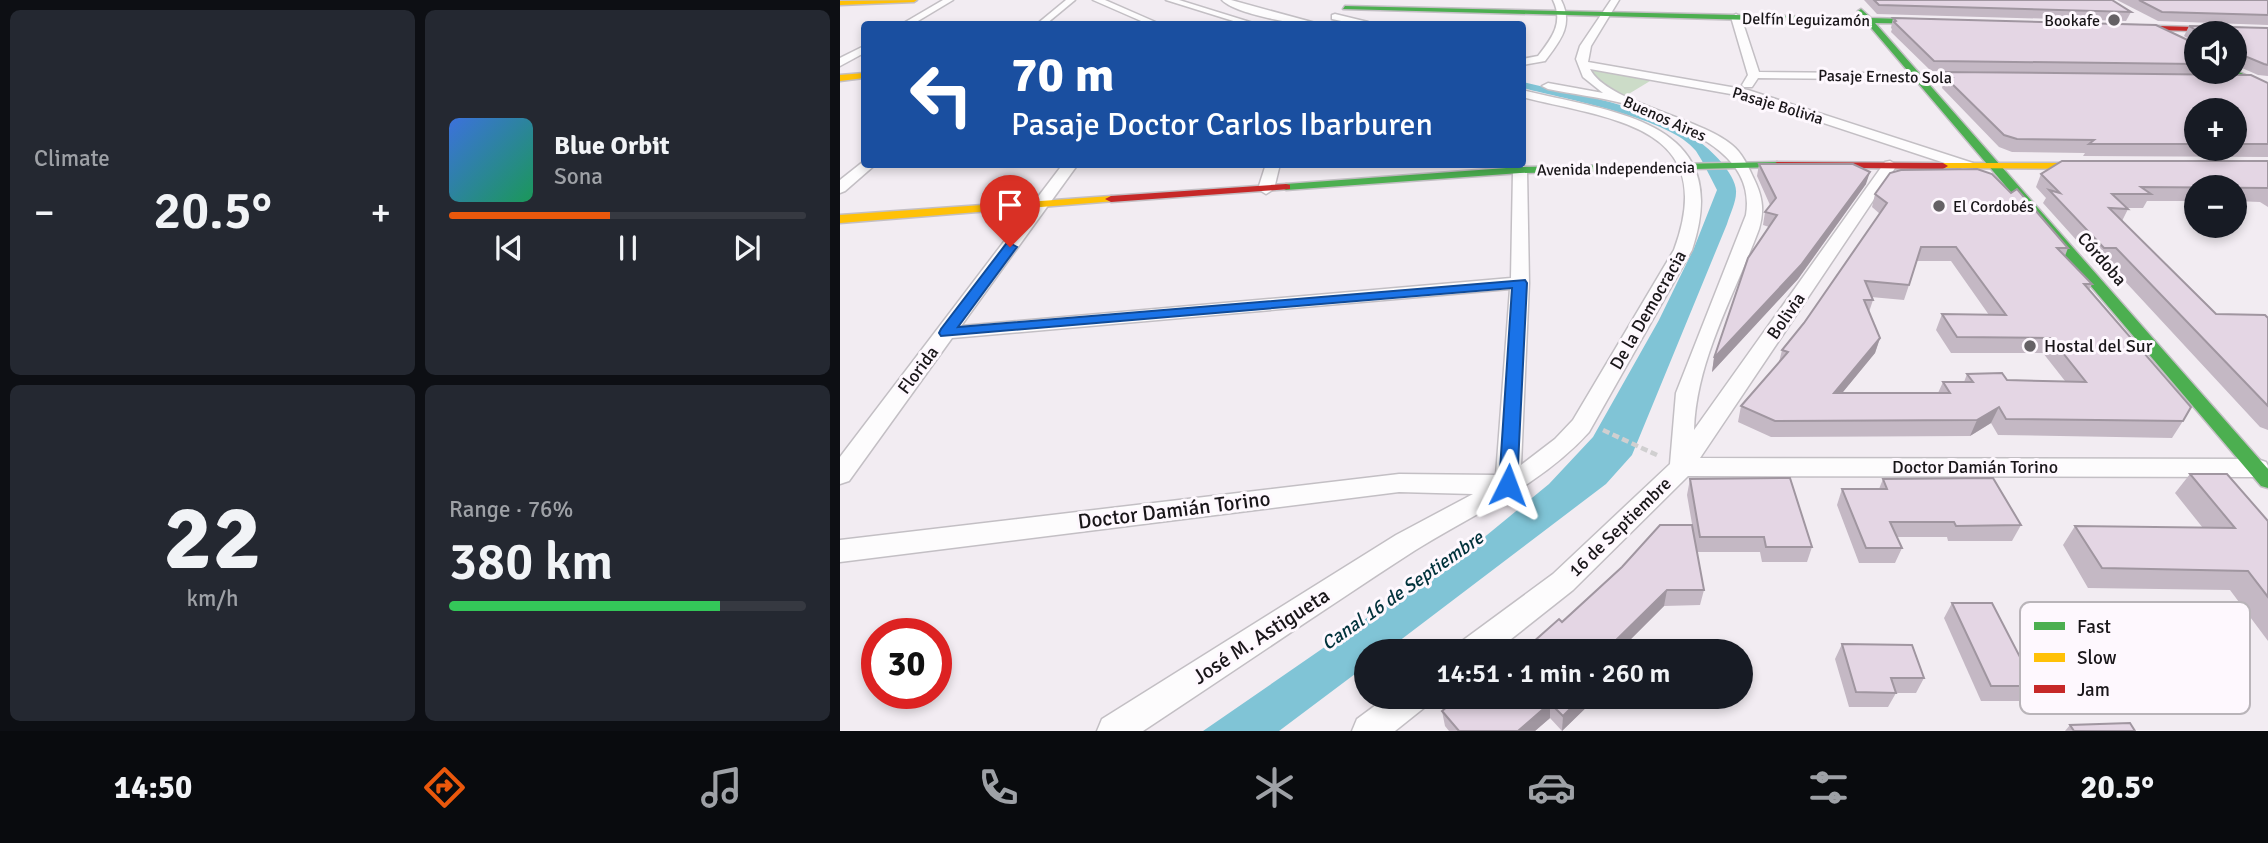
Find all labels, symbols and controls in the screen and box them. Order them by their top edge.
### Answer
street label: Delfín Leguizamón [1742,9,1870,31]
place label: Bookafe [2044,11,2100,31]
marker: Bookafe [2106,12,2122,28]
map controls [2184,21,2247,238]
button: sound [2184,21,2247,84]
text: 70 m [1011,45,1114,105]
icon: left [896,49,987,140]
street label: Pasaje Ernesto Sola [1818,66,1952,88]
street label: Pasaje Bolivia [1730,83,1826,129]
street label: Buenos Aires [1620,92,1709,146]
button: + [2184,98,2247,161]
text: Pasaje Doctor Carlos Ibarburen [1011,105,1433,144]
text: Blue Orbit [554,130,670,162]
text: Climate [34,144,110,173]
street label: Avenida Independencia [1537,158,1695,180]
text: Sona [554,162,603,191]
pin [980,175,1040,247]
button: − [2184,175,2247,238]
text: 20.5° [153,179,272,243]
icon: arrive [991,186,1029,224]
text: − [34,189,55,236]
text: + [370,189,391,236]
place label: El Cordobés [1953,197,2034,217]
marker: El Cordobés [1931,198,1947,214]
street label: Córdoba [2073,228,2131,290]
icon: previous [490,229,528,267]
icon: pause [609,229,647,267]
icon: next [728,229,766,267]
street label: De la Democracia [1605,246,1691,374]
street label: Bolivia [1762,288,1810,344]
place label: Hostal del Sur [2044,335,2153,357]
marker: Hostal del Sur [2022,338,2038,354]
street label: Florida [893,342,943,398]
position arrow [1471,448,1545,522]
street label: Doctor Damián Torino [1892,456,2058,478]
street label: 16 de Septiembre [1564,473,1676,581]
text: 22 [163,482,262,595]
street label: Doctor Damián Torino [1076,485,1272,535]
text: Range · 76% [449,495,573,524]
water label: Canal 16 de Septiembre [1317,525,1489,656]
text: 380 km [449,530,613,594]
street label: José M. Astigueta [1188,582,1334,690]
text: km/h [186,584,239,613]
legend [2020,602,2250,714]
text: Fast [2077,615,2111,639]
speed limit sign: 30 [861,618,952,709]
text: Slow [2077,646,2117,670]
text: 14:51 · 1 min · 260 m [1437,658,1670,690]
text: Jam [2077,678,2110,702]
icon: directions [420,763,469,812]
icon: music [697,763,746,812]
icon: phone [974,763,1023,812]
icon: climate [1250,763,1299,812]
icon: car [1527,763,1576,812]
icon: filters [1804,763,1853,812]
text: 14:50 [114,768,192,807]
text: 20.5° [2080,768,2154,807]

